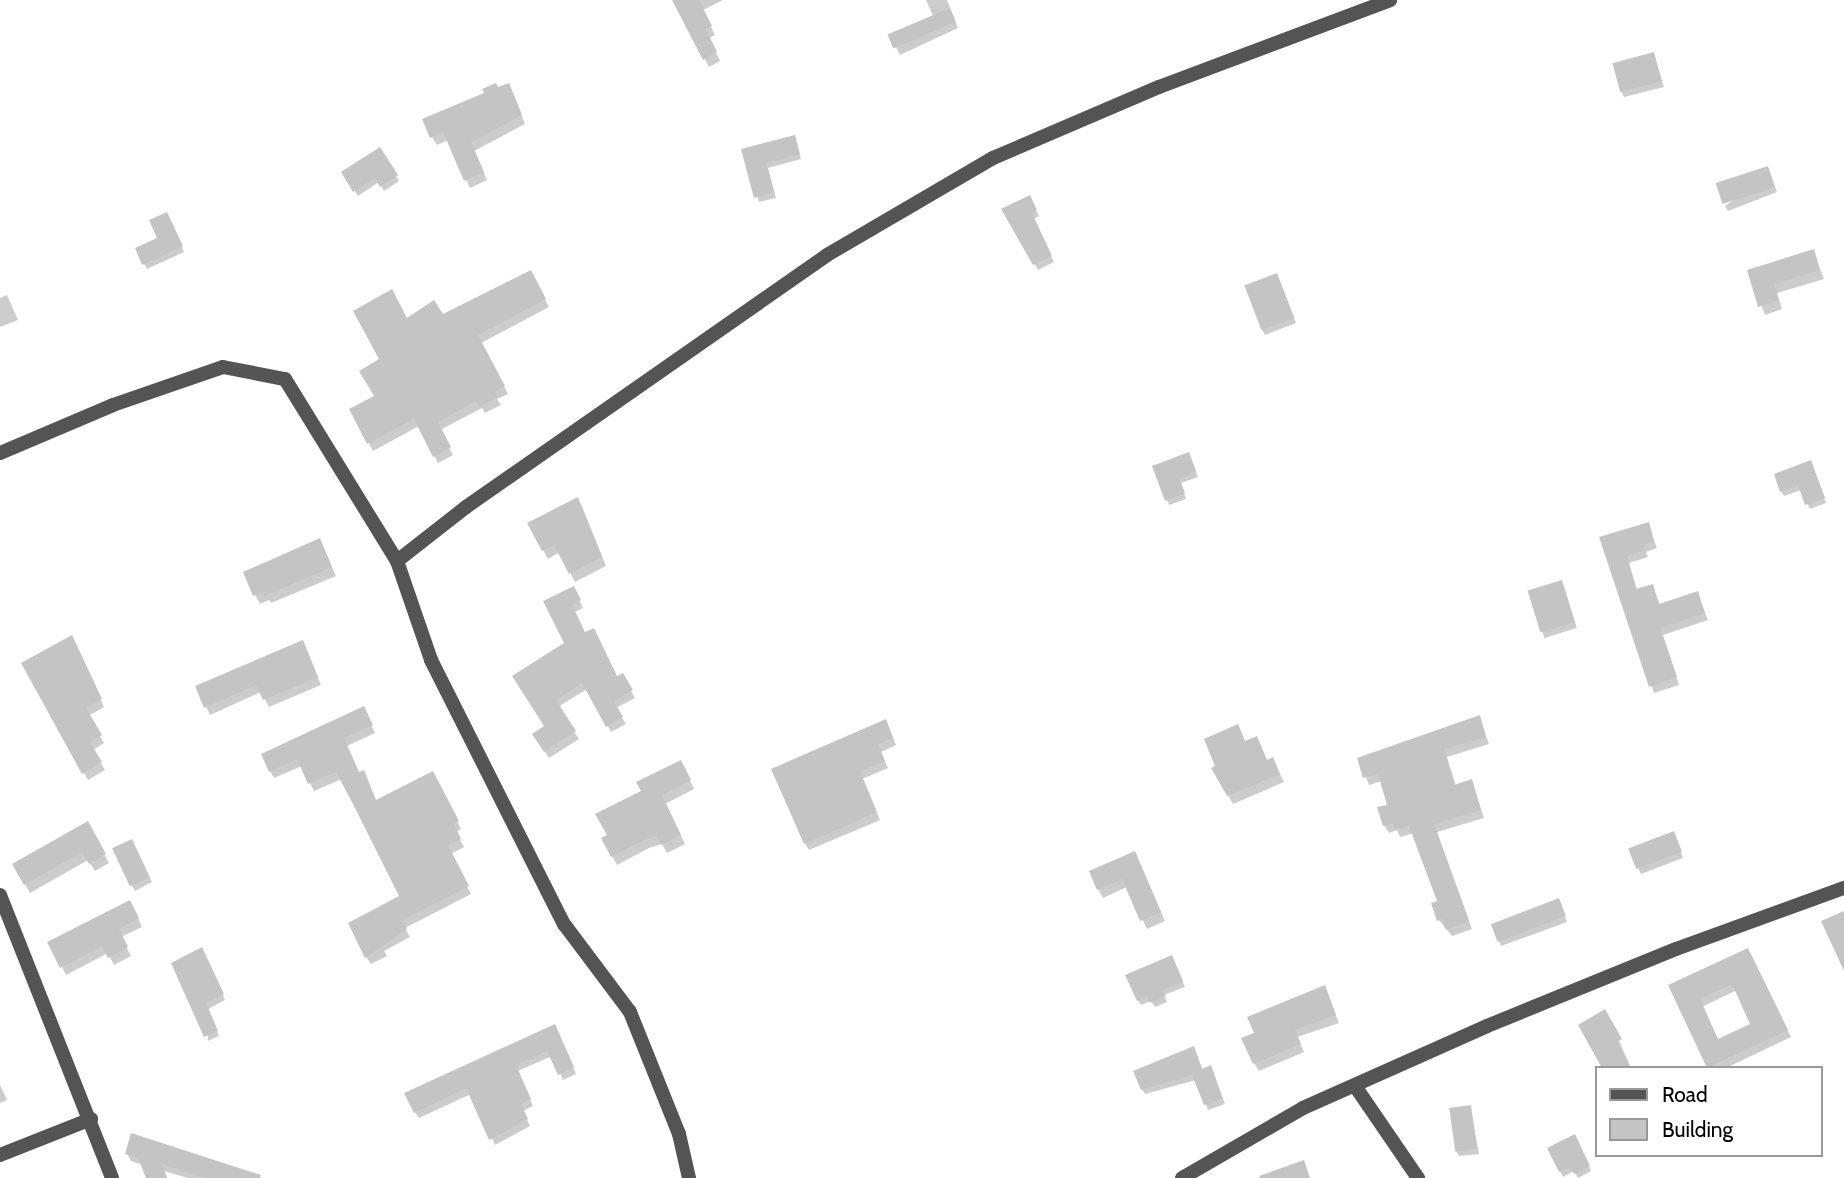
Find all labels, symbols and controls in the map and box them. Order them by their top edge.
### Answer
legend [1596,1066,1823,1157]
text: Road [1662,1082,1708,1107]
text: Building [1662,1117,1733,1142]

